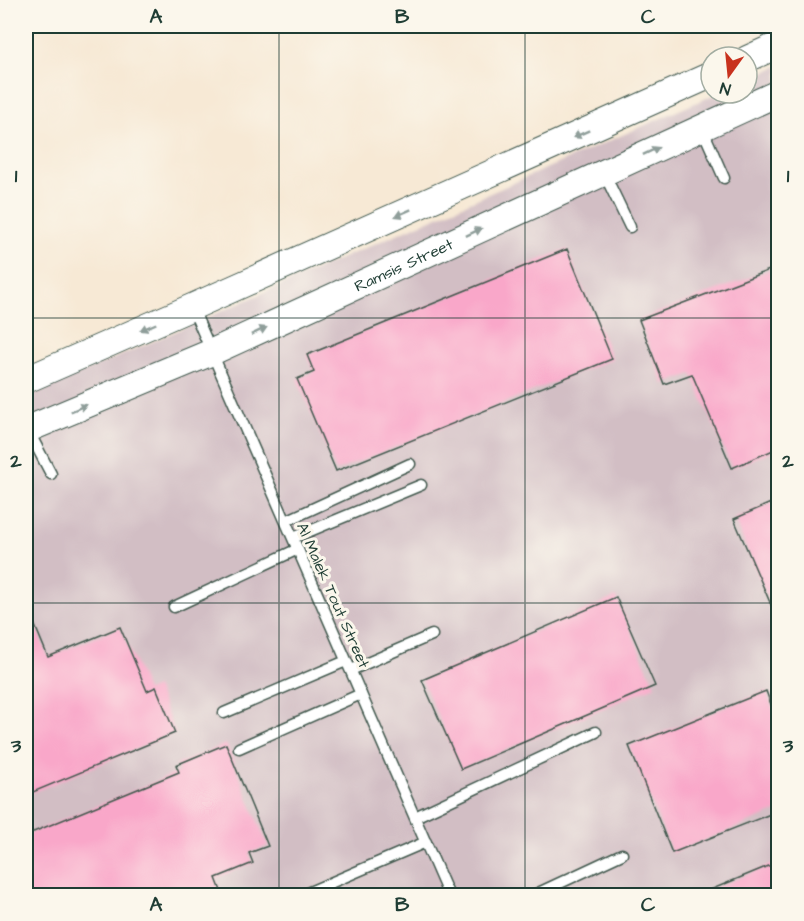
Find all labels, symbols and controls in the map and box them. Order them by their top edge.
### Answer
text: A [150,3,163,31]
text: B [395,3,410,31]
text: C [641,3,656,31]
north arrow [699,45,759,105]
text: N [718,77,733,100]
one-way arrow [572,129,589,138]
one-way arrow [643,146,660,155]
text: 1 [15,162,18,190]
text: 1 [787,162,790,190]
one-way arrow [393,208,411,218]
one-way arrow [465,227,483,236]
street label: Ramsis Street [351,233,457,298]
one-way arrow [139,322,157,332]
one-way arrow [250,326,267,335]
one-way arrow [71,403,89,413]
text: 2 [9,447,22,475]
text: 2 [781,447,794,475]
street label: Al Malek Tout Street [291,519,375,672]
text: 3 [10,732,22,760]
text: 3 [782,732,794,760]
text: A [150,891,163,919]
text: B [395,891,410,919]
text: C [641,891,656,919]

